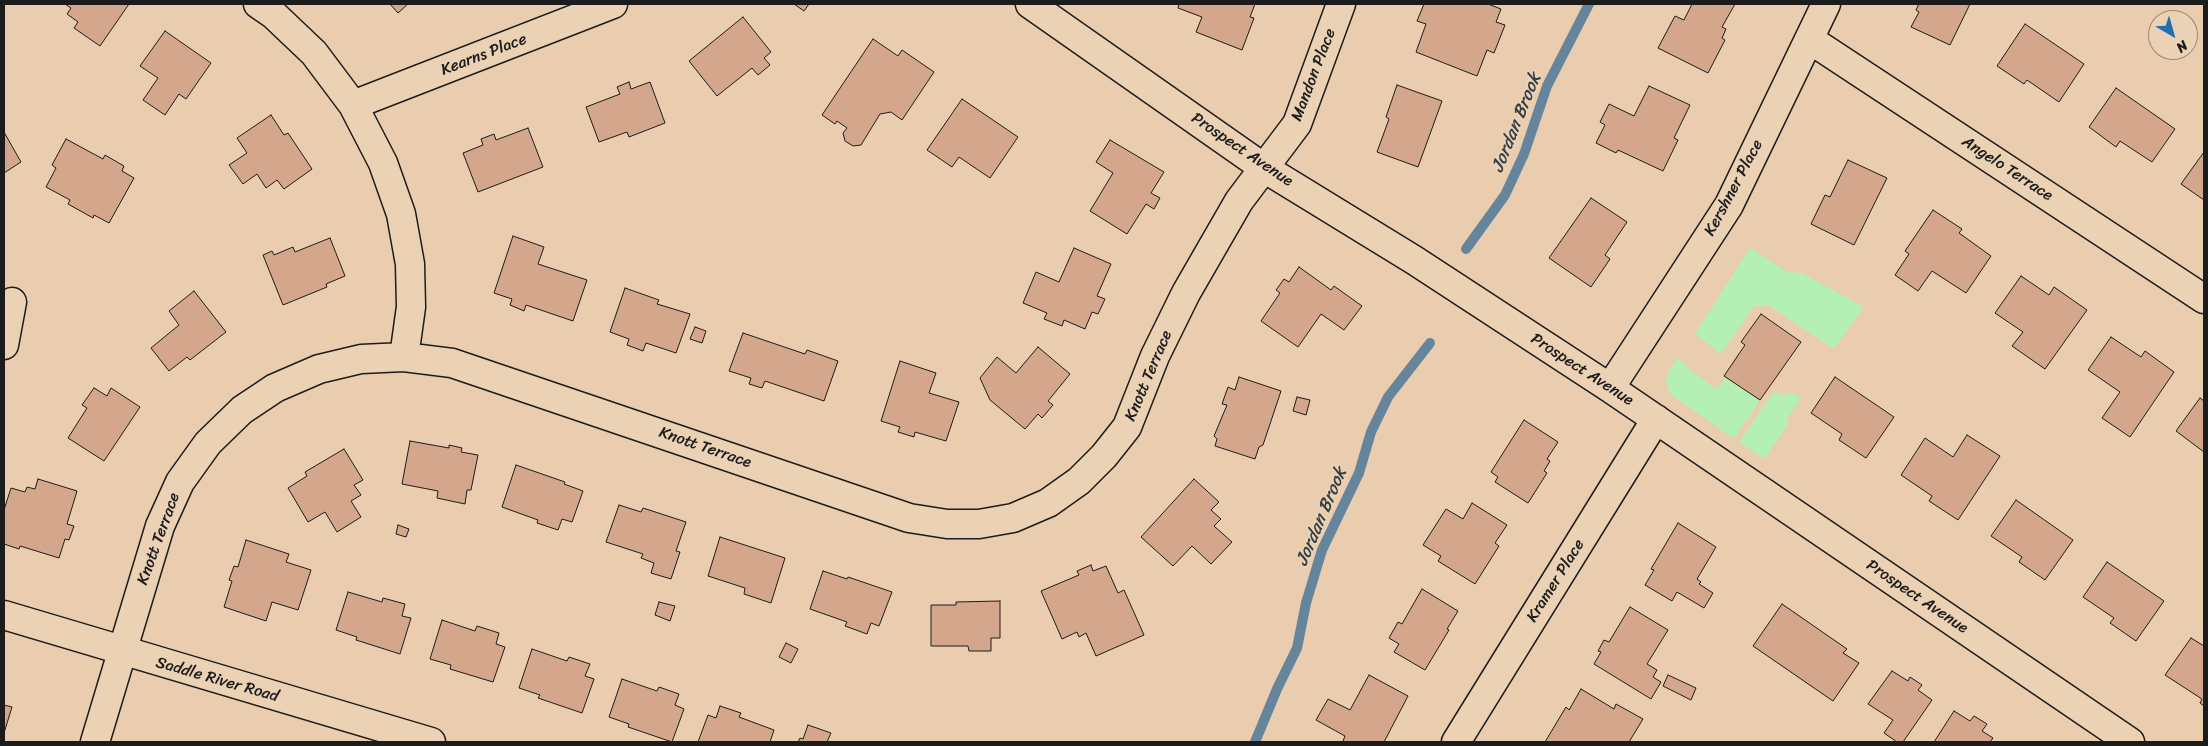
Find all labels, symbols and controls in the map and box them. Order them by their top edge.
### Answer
north arrow [2148,10,2198,60]
street label: Mandon Place [1288,26,1340,124]
street label: Kearns Place [438,30,530,80]
text: N [2170,34,2193,59]
water label: Jordan Brook [1487,70,1547,176]
street label: Prospect Avenue [1187,109,1297,191]
street label: Angelo Terrace [1958,132,2056,206]
street label: Kershner Place [1701,137,1767,239]
street label: Knott Terrace [1121,328,1177,424]
street label: Prospect Avenue [1527,330,1637,410]
street label: Knott Terrace [656,423,754,473]
water label: Jordan Brook [1292,465,1352,569]
street label: Knott Terrace [133,490,185,588]
street label: Kramer Place [1523,536,1589,626]
street label: Prospect Avenue [1862,556,1972,638]
street label: Saddle River Road [153,653,281,707]

